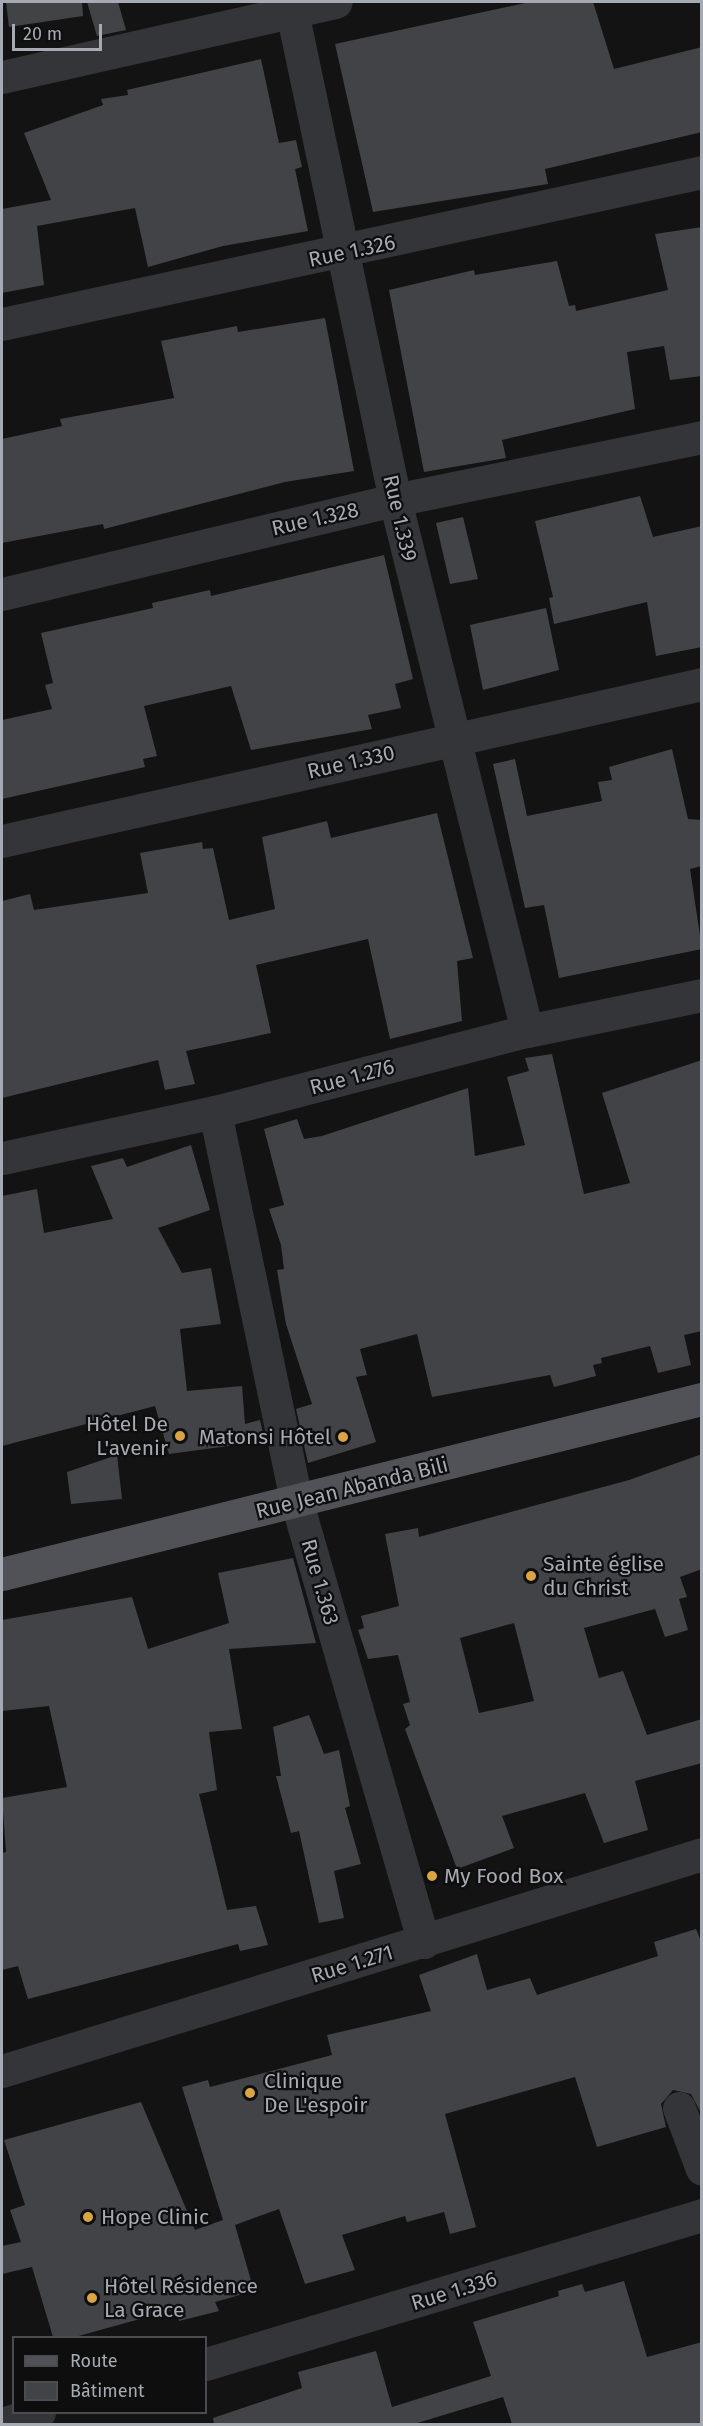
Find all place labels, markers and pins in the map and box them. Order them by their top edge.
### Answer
place label: Hôtel De L'avenir [86,1411,168,1461]
place label: Matonsi Hôtel [199,1424,331,1450]
marker: Hôtel De L'avenir [173,1429,187,1443]
marker: Matonsi Hôtel [336,1430,350,1444]
place label: Sainte église du Christ [543,1551,664,1601]
marker: Sainte église du Christ [524,1569,538,1583]
place label: My Food Box [444,1863,563,1889]
marker: My Food Box [425,1869,439,1883]
place label: Clinique De L'espoir [264,2068,367,2118]
marker: Clinique De L'espoir [241,2084,259,2102]
place label: Hope Clinic [101,2204,209,2230]
marker: Hope Clinic [79,2208,97,2226]
place label: Hôtel Résidence La Grace [104,2273,258,2323]
marker: Hôtel Résidence La Grace [85,2291,99,2305]

